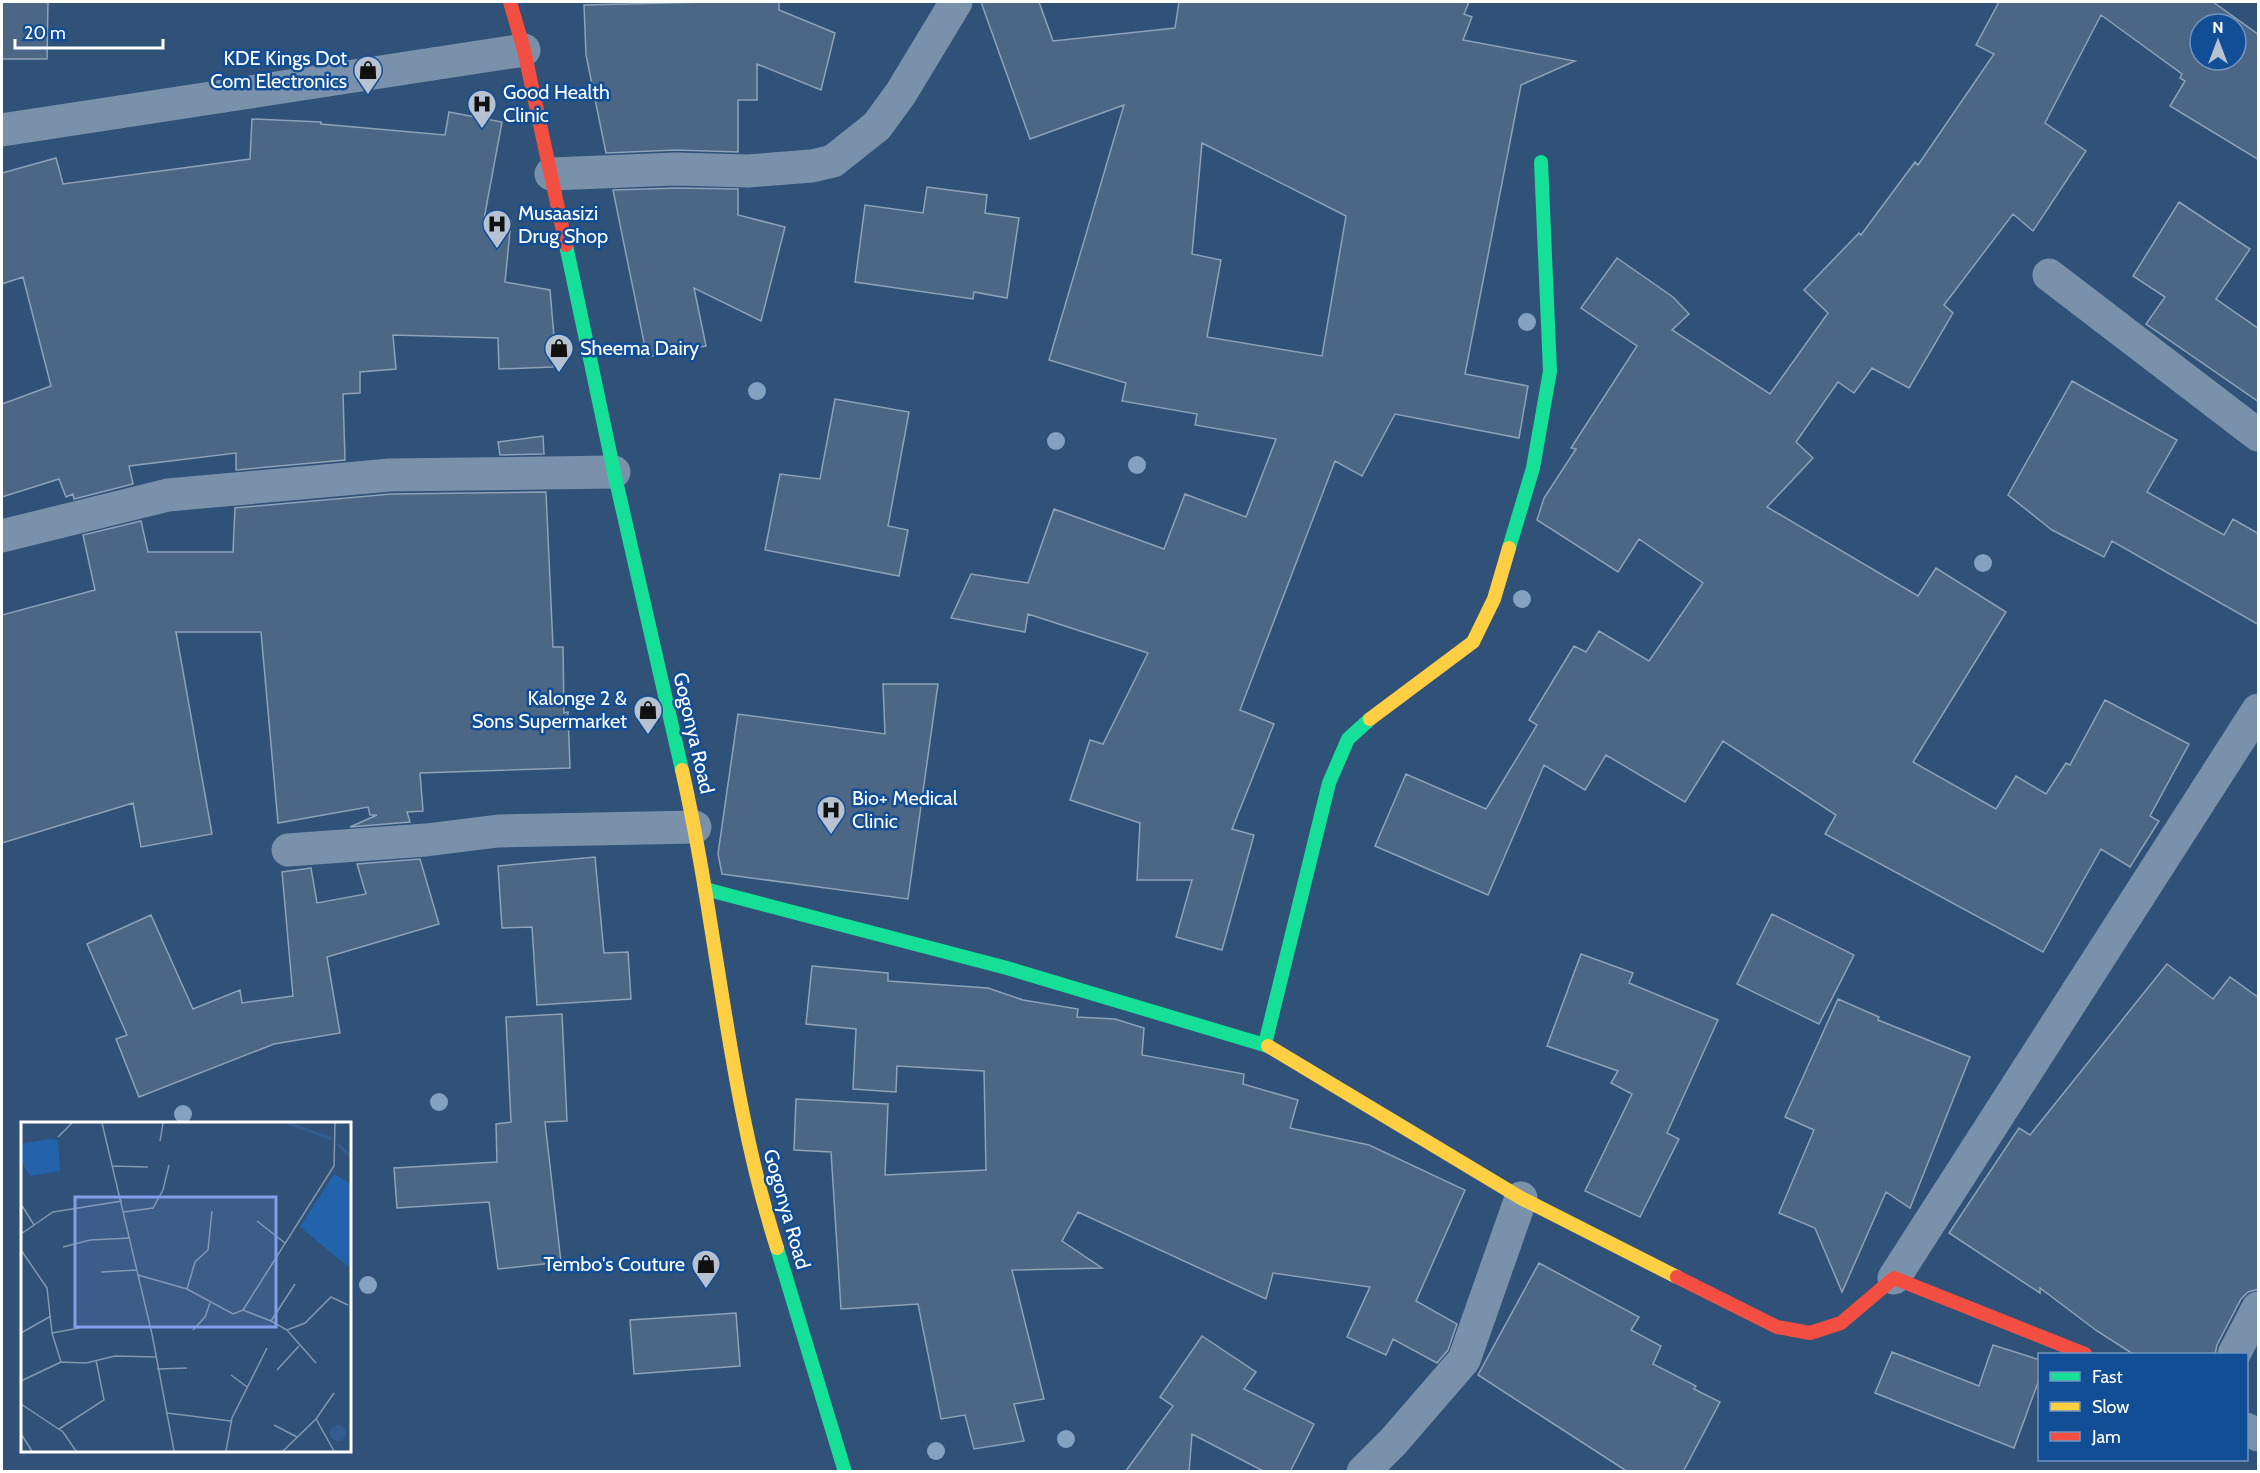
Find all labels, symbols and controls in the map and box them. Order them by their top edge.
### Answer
scale bar [15,12,164,50]
north arrow [2188,12,2248,72]
text: N [2212,18,2224,37]
text: 20 m [24,22,66,44]
place label: KDE Kings Dot Com Electronics [210,46,347,93]
shop icon: KDE Kings Dot Com Electronics [352,54,384,96]
place label: Good Health Clinic [503,80,610,127]
hospital icon: Good Health Clinic [466,88,498,130]
place label: Musaasizi Drug Shop [518,201,608,248]
hospital icon: Musaasizi Drug Shop [481,208,513,250]
shop icon: Sheema Dairy [543,332,575,374]
place label: Sheema Dairy [580,336,699,360]
street label: Gogonya Road [668,670,720,796]
place label: Kalonge 2 & Sons Supermarket [472,686,627,733]
shop icon: Kalonge 2 & Sons Supermarket [632,694,664,736]
place label: Bio+ Medical Clinic [852,786,958,833]
hospital icon: Bio+ Medical Clinic [815,794,847,836]
inset map [21,1122,351,1452]
street label: Gogonya Road [758,1146,816,1272]
shop icon: Tembo's Couture [690,1248,722,1290]
place label: Tembo's Couture [543,1252,685,1276]
legend [2038,1353,2248,1461]
text: Fast [2092,1366,2123,1388]
text: Slow [2092,1396,2129,1418]
text: Jam [2091,1426,2121,1448]

